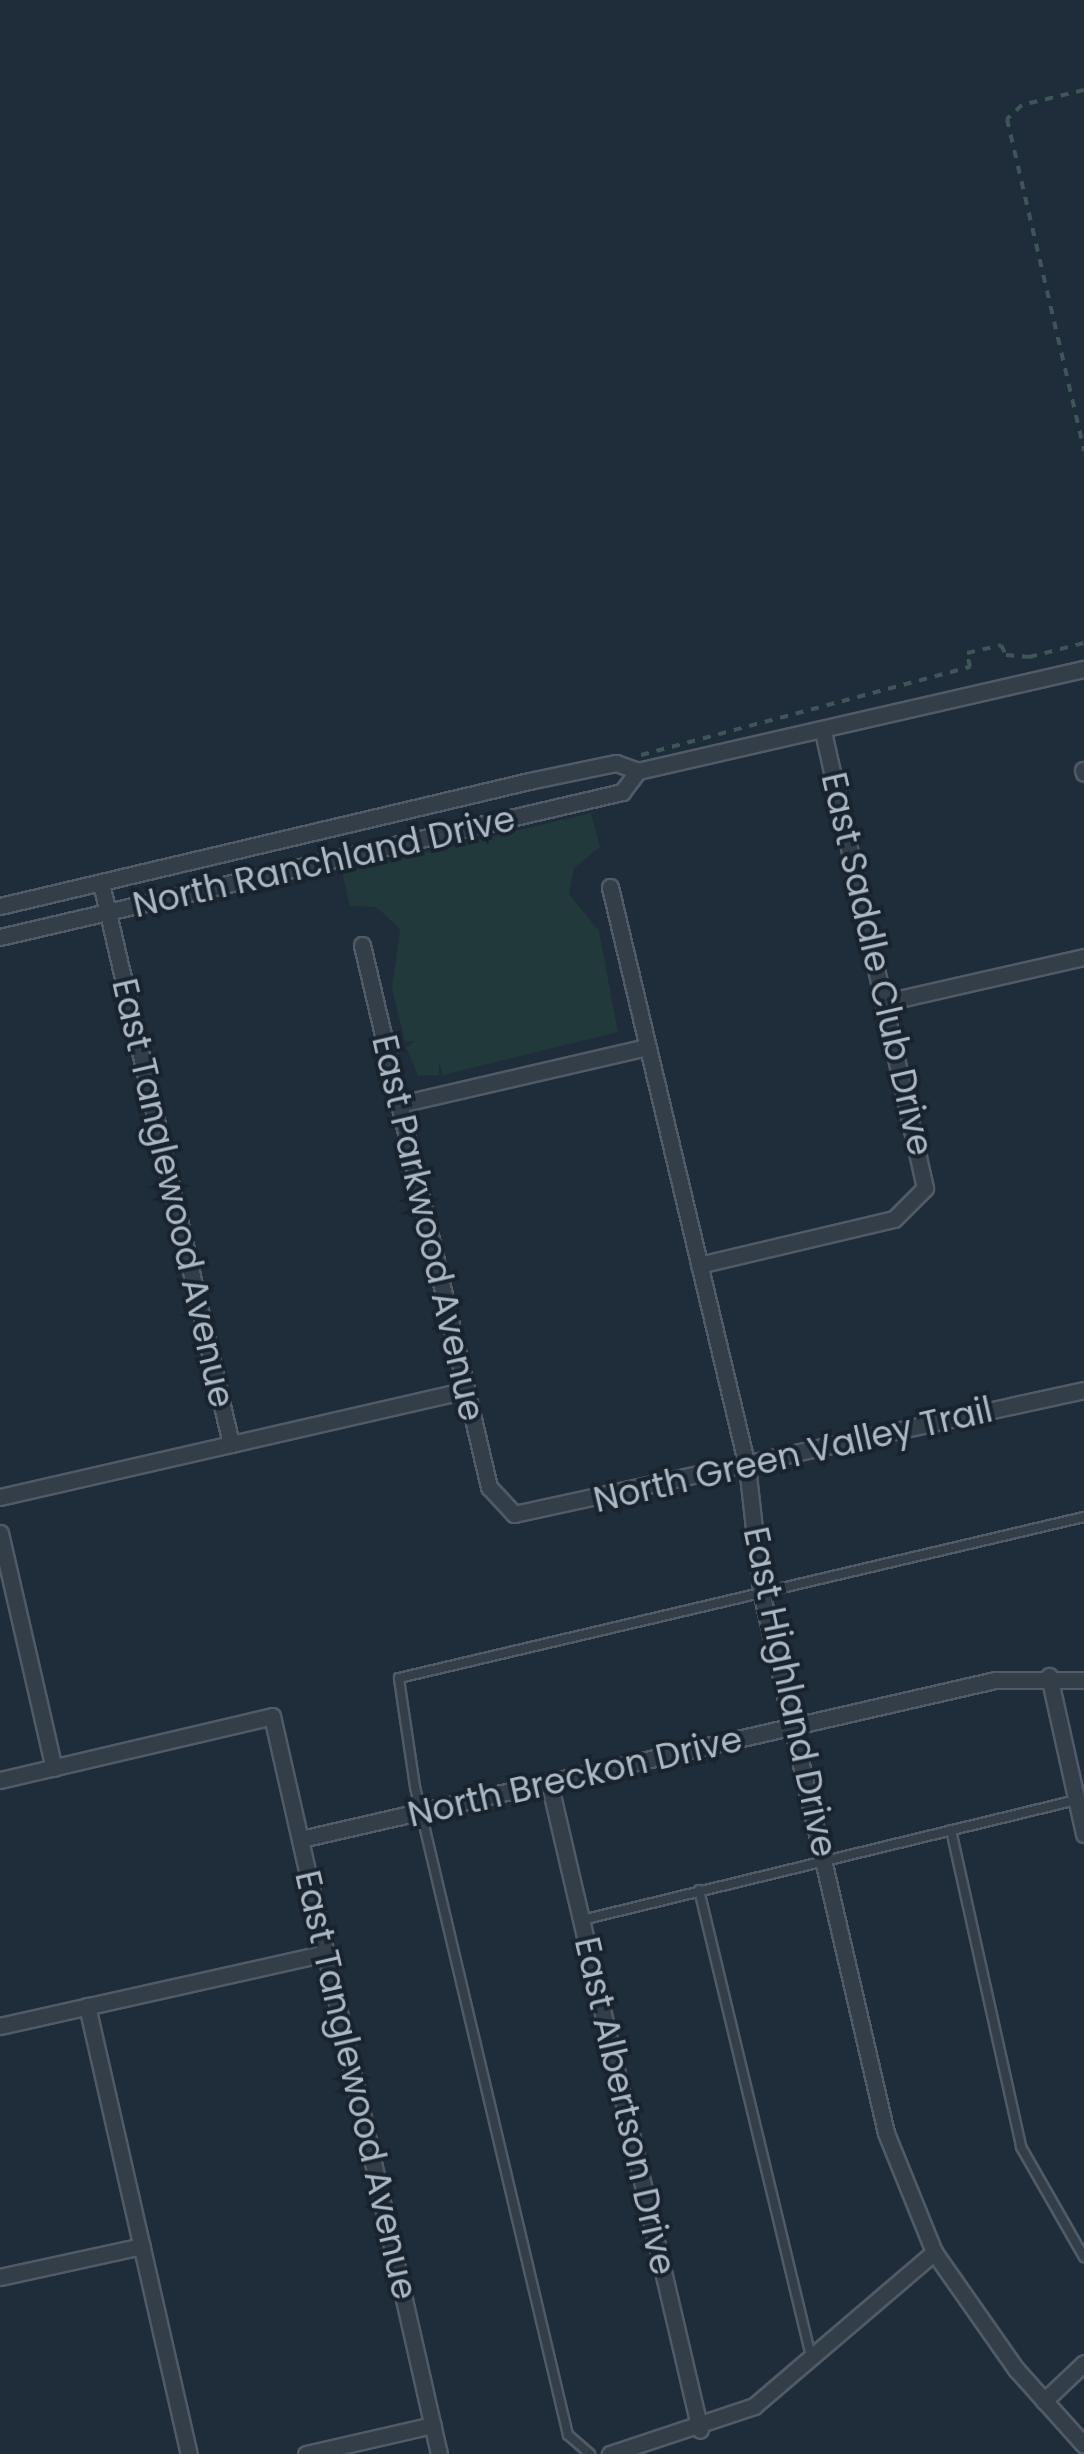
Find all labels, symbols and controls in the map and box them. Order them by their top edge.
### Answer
street label: East Saddle Club Drive [812,768,942,1160]
street label: North Ranchland Drive [129,798,519,926]
street label: East Tanglewood Avenue [103,974,243,1412]
street label: East Parkwood Avenue [363,1031,493,1425]
street label: North Green Valley Trail [589,1389,997,1521]
street label: East Highland Drive [735,1523,845,1861]
street label: North Breckon Drive [404,1718,746,1836]
street label: East Tanglewood Avenue [286,1866,426,2304]
street label: East Albertson Drive [566,1933,684,2279]

